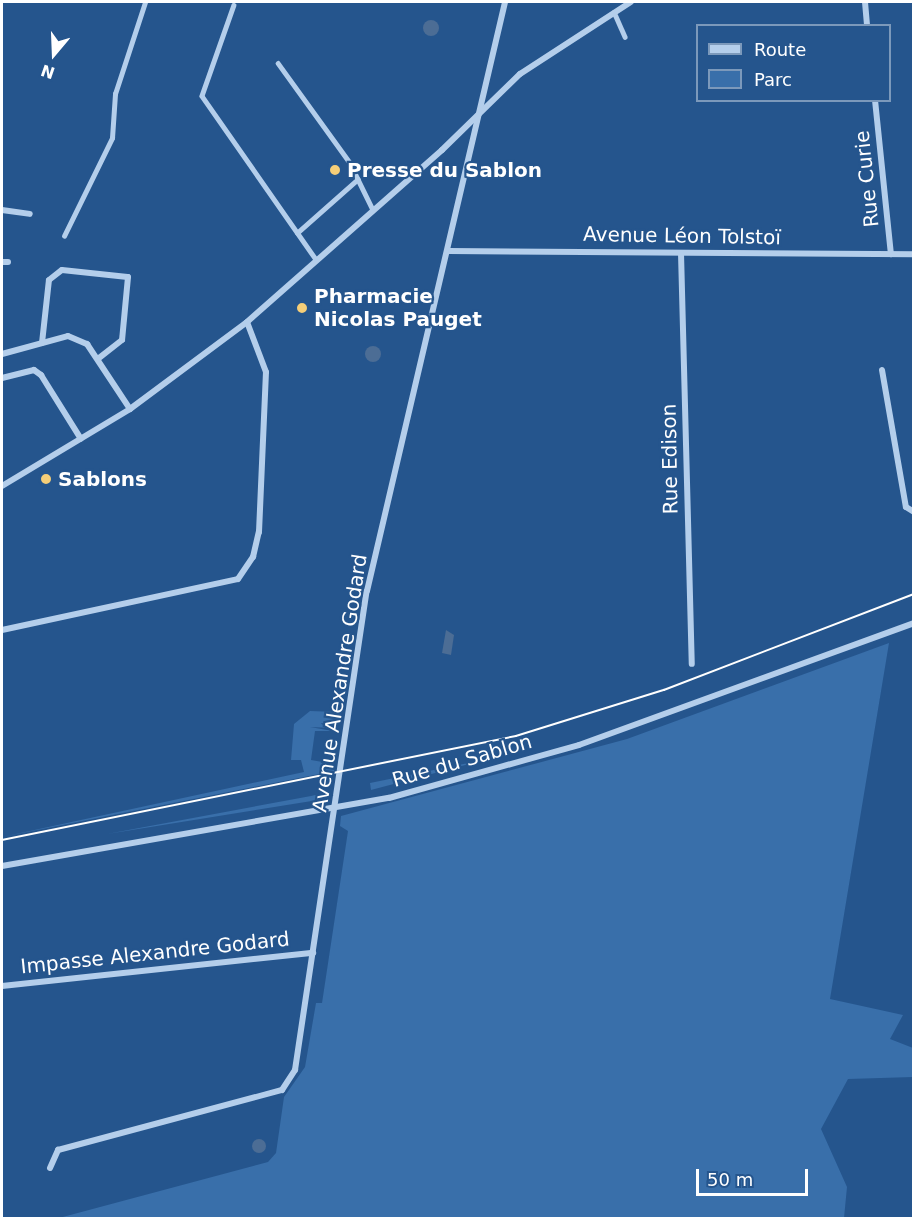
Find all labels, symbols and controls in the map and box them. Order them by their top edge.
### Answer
north arrow [24,24,84,84]
legend [696,24,891,102]
text: Route [754,39,806,60]
text: N [39,60,57,83]
text: Parc [754,69,792,90]
street label: Rue Curie [850,129,884,229]
place label: Presse du Sablon [347,158,542,182]
marker: Presse du Sablon [328,163,342,177]
street label: Avenue Léon Tolstoï [583,222,781,250]
place label: Pharmacie Nicolas Pauget [314,284,482,331]
marker: Pharmacie Nicolas Pauget [295,301,309,315]
street label: Rue Edison [657,404,683,514]
place label: Sablons [58,467,147,491]
marker: Sablons [39,472,53,486]
street label: Avenue Alexandre Godard [308,552,372,814]
street label: Rue du Sablon [389,730,535,792]
street label: Impasse Alexandre Godard [19,927,291,979]
scale bar [699,1157,812,1195]
text: 50 m [707,1169,753,1190]

